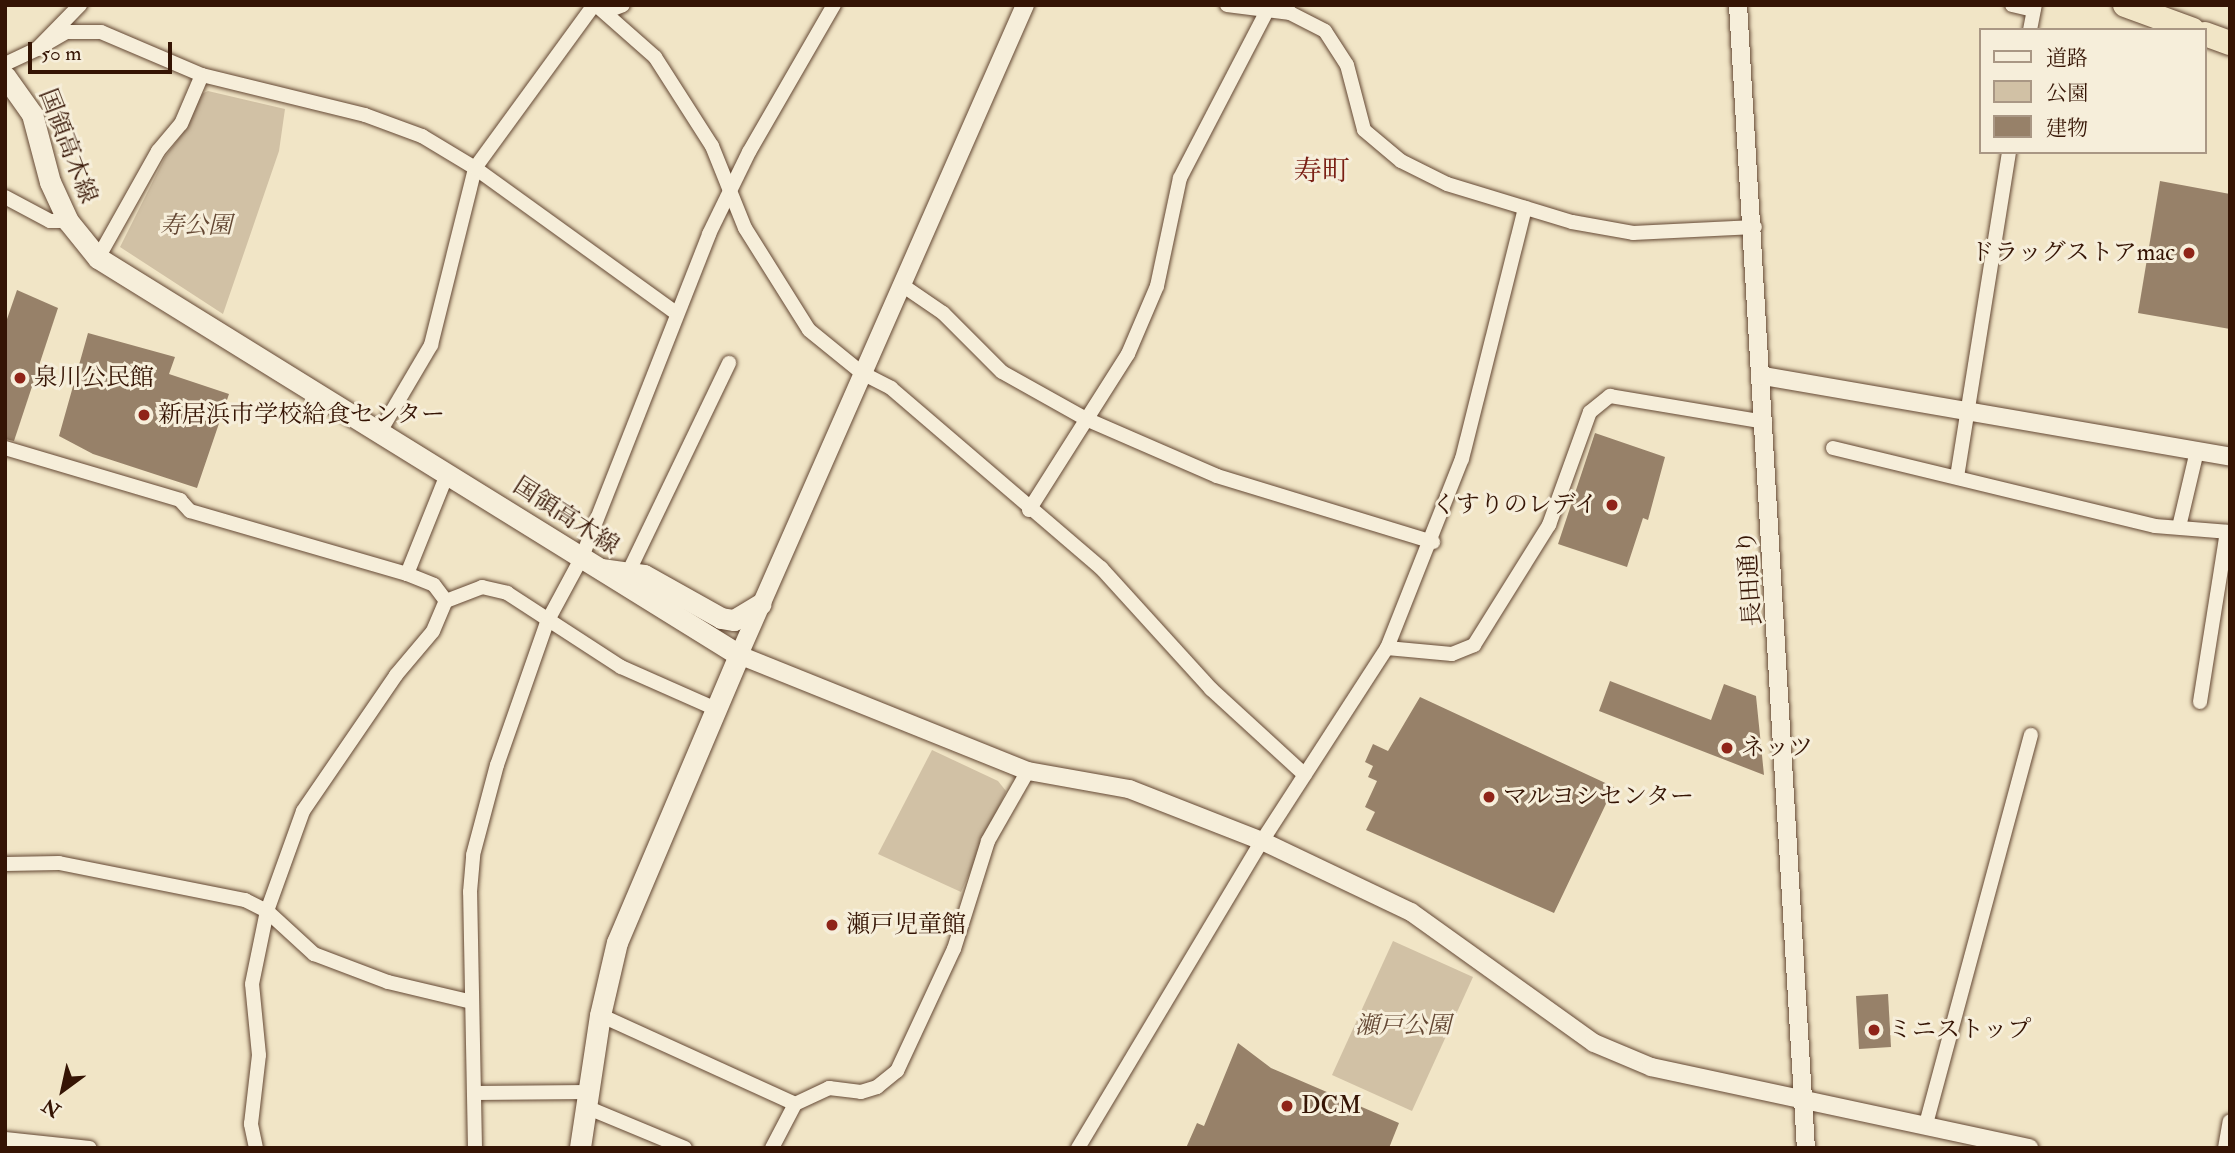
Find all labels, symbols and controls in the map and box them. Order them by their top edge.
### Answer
scale bar [32,28,175,72]
legend [1980,28,2207,154]
text: 50 m [41,40,82,67]
text: 道路 [2046,45,2088,72]
text: 公園 [2046,80,2088,107]
street label: 国領高木線 [33,85,103,207]
text: 建物 [2046,115,2088,142]
district label: 寿町 [1294,155,1350,189]
park label: 寿公園 [160,212,232,240]
place label: ドラッグストアmac [1969,239,2175,267]
marker: ドラッグストアmac [2181,245,2197,261]
place label: 泉川公民館 [34,364,154,392]
marker: 泉川公民館 [12,370,28,386]
place label: 新居浜市学校給食センター [158,401,446,429]
marker: 新居浜市学校給食センター [136,407,152,423]
street label: 国領高木線 [508,471,624,561]
place label: くすりのレデイ [1430,491,1598,519]
marker: くすりのレデイ [1604,497,1620,513]
street label: 長田通り [1732,529,1768,627]
place label: ネッツ [1741,734,1813,762]
marker: ネッツ [1719,740,1735,756]
place label: マルヨシセンター [1503,783,1695,811]
marker: マルヨシセンター [1481,789,1497,805]
place label: 瀬戸児童館 [846,911,966,939]
marker: 瀬戸児童館 [824,917,840,933]
park label: 瀬戸公園 [1355,1012,1451,1040]
place label: ミニストップ [1888,1016,2032,1044]
marker: ミニストップ [1866,1022,1882,1038]
north arrow [28,1055,98,1125]
place label: DCM [1301,1092,1361,1120]
text: N [38,1093,65,1122]
marker: DCM [1279,1098,1295,1114]

